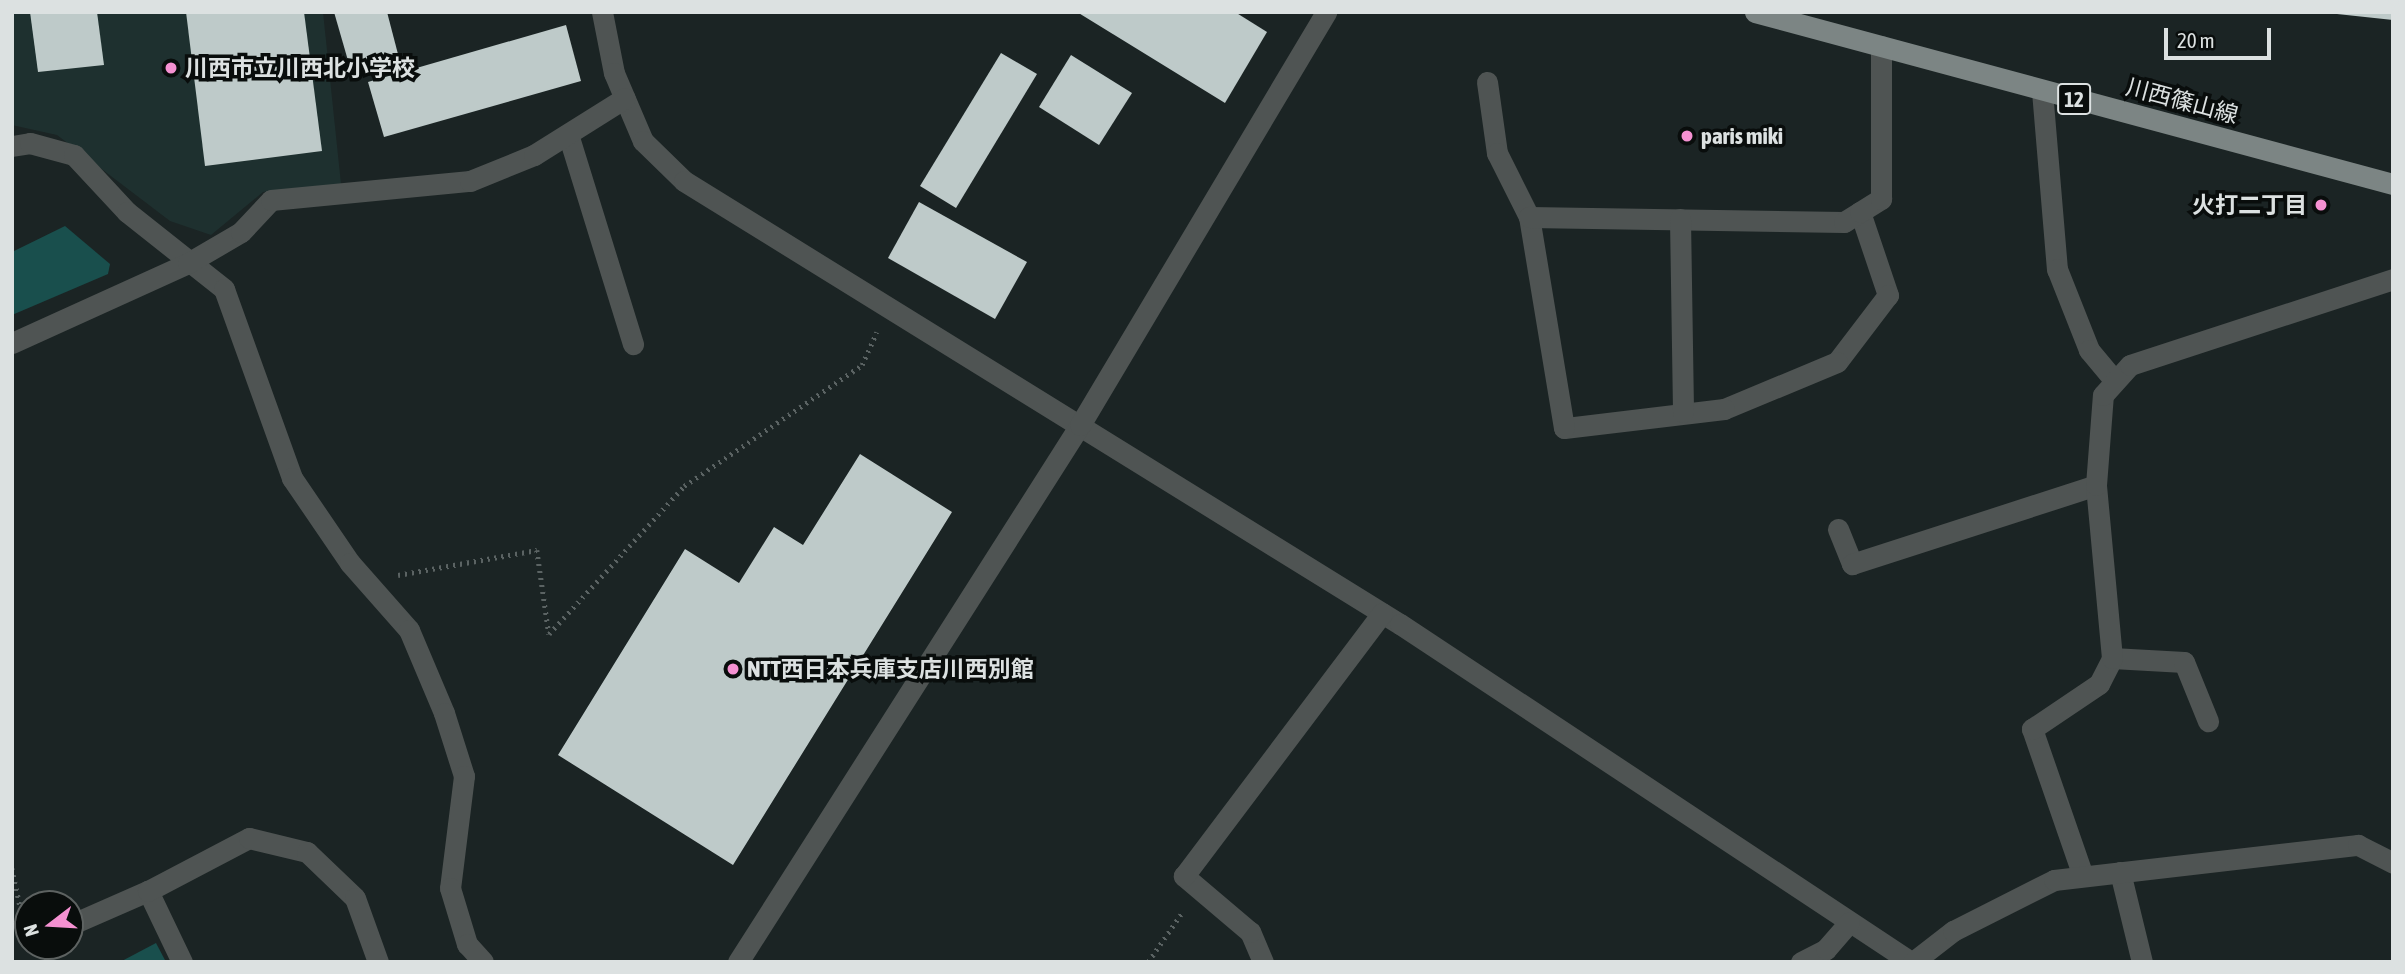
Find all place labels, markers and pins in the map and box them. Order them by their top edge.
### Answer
place label: 川西市立川西北小学校 [185,54,415,82]
marker: 川西市立川西北小学校 [163,60,179,76]
place label: paris miki [1701,122,1783,150]
marker: paris miki [1679,128,1695,144]
place label: 火打二丁目 [2192,191,2307,219]
marker: 火打二丁目 [2313,197,2329,213]
place label: NTT西日本兵庫支店川西別館 [747,655,1034,683]
marker: NTT西日本兵庫支店川西別館 [725,661,741,677]

